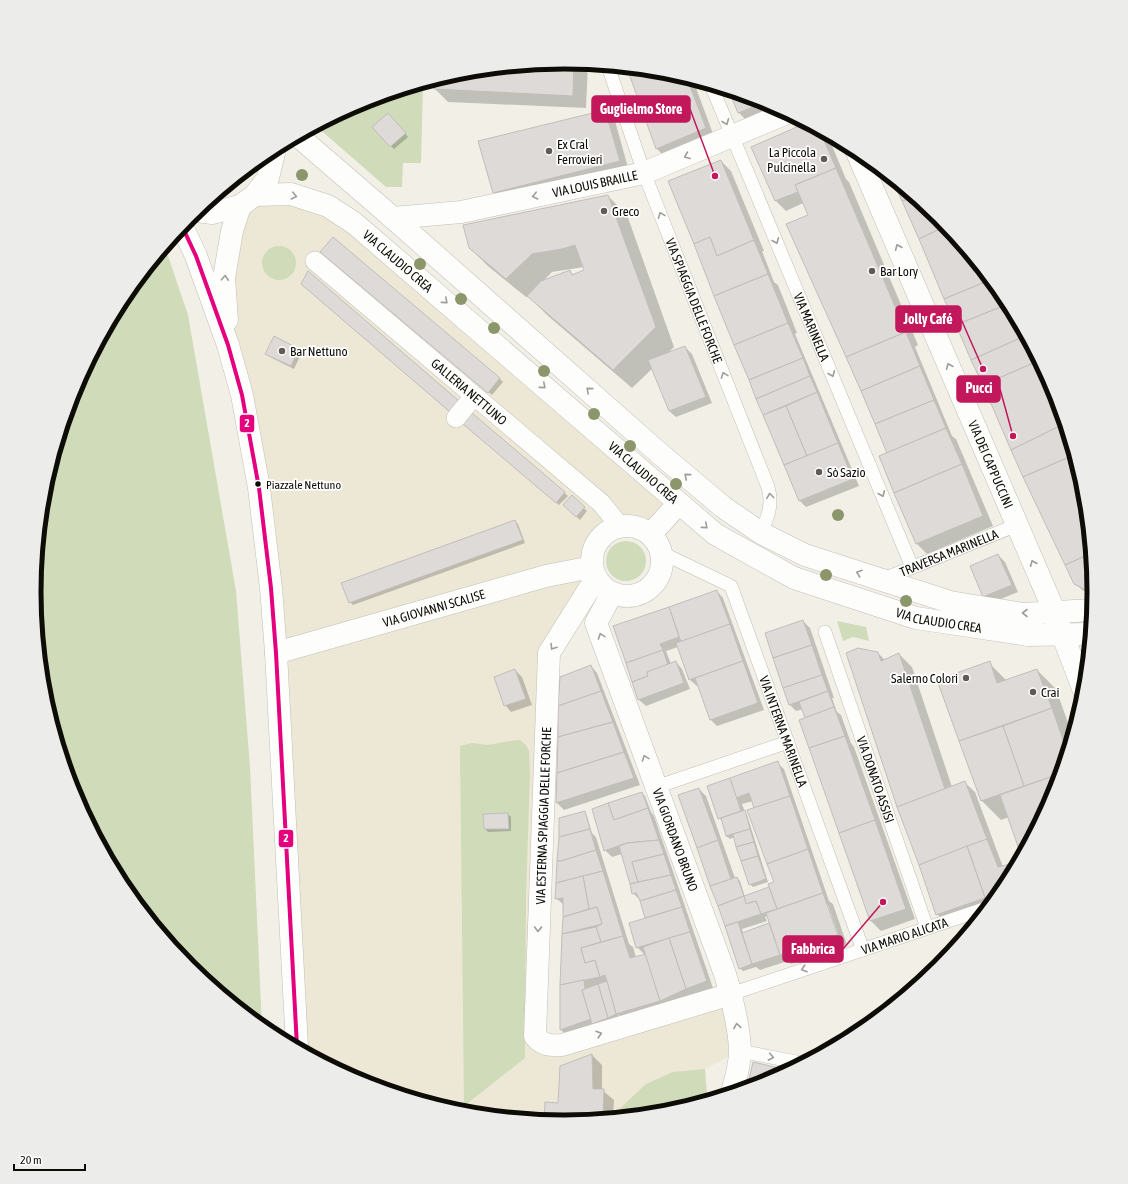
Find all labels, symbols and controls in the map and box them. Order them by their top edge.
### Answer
callout: Guglielmo Store [592,96,690,122]
text: Guglielmo Store [600,101,682,117]
one-way arrow [721,117,729,125]
place label: Ex Cral Ferrovieri [557,137,603,167]
place label: La Piccola Pulcinella [767,145,816,175]
marker: Ex Cral Ferrovieri [544,146,554,156]
one-way arrow [684,151,691,159]
marker: La Piccola Pulcinella [819,154,829,164]
street label: VIA LOUIS BRAILLE [551,168,639,200]
one-way arrow [291,191,297,199]
one-way arrow [532,192,538,200]
place label: Greco [612,204,639,219]
marker: Greco [599,206,609,216]
one-way arrow [658,211,666,219]
street label: VIA CLAUDIO CREA [360,227,436,296]
street label: VIA SPIAGGIA DELLE FORCHE [662,236,725,366]
one-way arrow [771,237,779,245]
one-way arrow [894,243,902,250]
place label: Bar Lory [880,264,919,279]
marker: Bar Lory [867,266,877,276]
one-way arrow [221,275,229,281]
street label: VIA MARINELLA [791,291,832,364]
one-way arrow [440,296,447,303]
callout: Jolly Café [896,306,961,332]
text: Jolly Café [902,311,953,327]
place label: Bar Nettuno [290,344,348,359]
marker: Bar Nettuno [277,346,287,356]
street label: GALLERIA NETTUNO [428,356,510,428]
one-way arrow [946,363,954,371]
one-way arrow [721,371,729,379]
one-way arrow [827,371,835,378]
callout: Pucci [957,376,1000,402]
text: Pucci [965,380,993,396]
one-way arrow [538,381,546,389]
one-way arrow [586,388,593,395]
line badge: 2 [239,414,255,433]
text: 2 [244,417,250,429]
street label: VIA DEI CAPPUCCINI [965,418,1016,511]
street label: VIA CLAUDIO CREA [605,439,681,507]
place label: Sò Sazio [827,465,866,480]
marker: Sò Sazio [814,467,824,477]
one-way arrow [684,473,691,480]
place label: Piazzale Nettuno [266,478,341,492]
marker: Piazzale Nettuno [253,479,263,489]
one-way arrow [877,491,885,498]
one-way arrow [766,493,775,499]
one-way arrow [700,521,708,528]
street label: TRAVERSA MARINELLA [897,526,1001,580]
one-way arrow [1030,559,1038,567]
one-way arrow [856,569,863,578]
street label: VIA GIOVANNI SCALISE [381,587,487,630]
street label: VIA CLAUDIO CREA [894,605,983,636]
one-way arrow [1022,609,1028,617]
one-way arrow [597,632,605,639]
one-way arrow [550,643,557,650]
place label: Salerno Colori [891,671,958,686]
marker: Salerno Colori [961,673,971,683]
street label: VIA INTERNA MARINELLA [756,674,810,790]
place label: Crai [1041,685,1059,700]
marker: Crai [1028,687,1038,697]
street label: VIA ESTERNA SPIAGGIA DELLE FORCHE [533,727,554,905]
street label: VIA DONATO ASSISI [854,734,897,825]
one-way arrow [642,754,650,761]
street label: VIA GIORDANO BRUNO [649,786,701,894]
line badge: 2 [278,829,294,848]
text: 2 [283,832,289,844]
street label: VIA MARIO ALICATA [860,915,950,958]
one-way arrow [534,926,542,932]
callout: Fabbrica [783,936,843,962]
text: Fabbrica [791,941,836,957]
one-way arrow [801,965,808,973]
one-way arrow [733,1023,742,1029]
one-way arrow [595,1030,602,1039]
one-way arrow [768,1052,774,1060]
scale bar [14,1146,85,1172]
text: 20 m [20,1153,42,1167]

